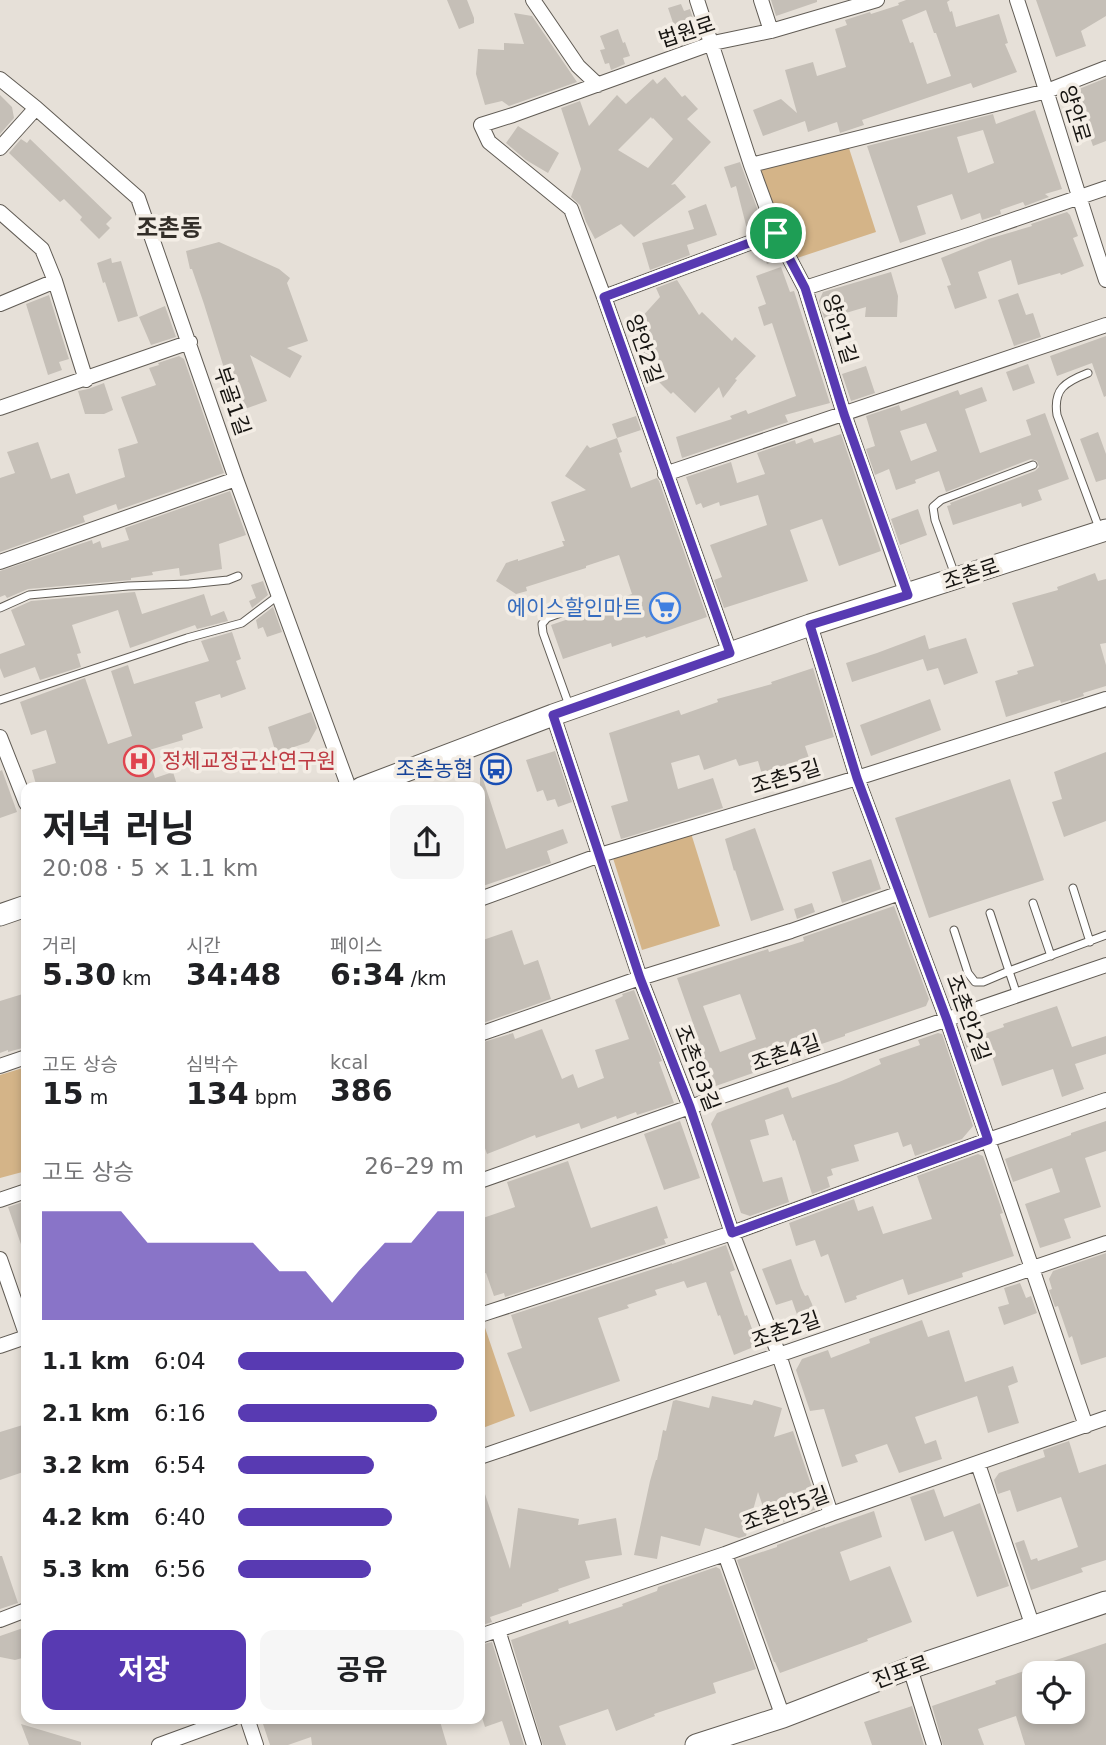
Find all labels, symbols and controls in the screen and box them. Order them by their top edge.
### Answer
street label: 법원로 [656,12,718,52]
street label: 양안로 [1055,83,1095,145]
pin [746,203,806,263]
district label: 조촌동 [136,214,202,242]
icon: arrive [757,214,795,252]
street label: 양안1길 [818,291,862,367]
street label: 양안2길 [621,311,667,387]
street label: 부골1길 [209,363,255,439]
street label: 조촌로 [940,554,1002,594]
supermarket icon: 에이스할인마트 [648,591,682,625]
place label: 에이스할인마트 [507,596,642,620]
hospital icon: 정체교정군산연구원 [122,744,156,778]
place label: 정체교정군산연구원 [162,749,336,773]
bus stop icon: 조촌농협 [479,752,513,786]
street label: 조촌5길 [748,755,824,799]
place label: 조촌농협 [396,757,473,781]
button: share [390,805,464,879]
text: 저녁 러닝 [42,807,195,851]
text: 20:08 · 5 × 1.1 km [42,855,258,881]
text: 거리 [42,934,77,956]
text: 시간 [186,934,221,956]
text: 페이스 [330,934,382,956]
text: 5.30 [42,957,116,992]
text: 34:48 [186,957,282,992]
text: 6:34 [330,957,405,992]
text: km [116,967,152,989]
text: /km [405,967,447,989]
street label: 조촌안2길 [941,971,995,1065]
street label: 조촌안3길 [670,1021,724,1115]
street label: 조촌4길 [748,1030,824,1076]
text: kcal [330,1051,368,1073]
text: 고도 상승 [42,1053,118,1075]
text: 심박수 [186,1053,238,1075]
text: 386 [330,1073,393,1108]
text: 15 [42,1076,84,1111]
text: 134 [186,1076,249,1111]
text: m [84,1086,108,1108]
text: bpm [249,1086,297,1108]
text: 26–29 m [364,1153,464,1179]
text: 고도 상승 [42,1159,134,1185]
street label: 조촌2길 [748,1307,824,1353]
text: 1.1 km [42,1348,130,1374]
text: 6:04 [154,1348,206,1374]
text: 2.1 km [42,1400,130,1426]
text: 6:16 [154,1400,206,1426]
text: 3.2 km [42,1452,130,1478]
text: 6:54 [154,1452,206,1478]
street label: 조촌안5길 [739,1482,833,1536]
text: 4.2 km [42,1504,130,1530]
text: 6:40 [154,1504,206,1530]
text: 5.3 km [42,1556,130,1582]
text: 6:56 [154,1556,206,1582]
button: 저장 [42,1630,246,1710]
button: 공유 [260,1630,464,1710]
street label: 진포로 [870,1651,932,1693]
map controls [1022,1661,1085,1724]
button: locate [1022,1661,1085,1724]

